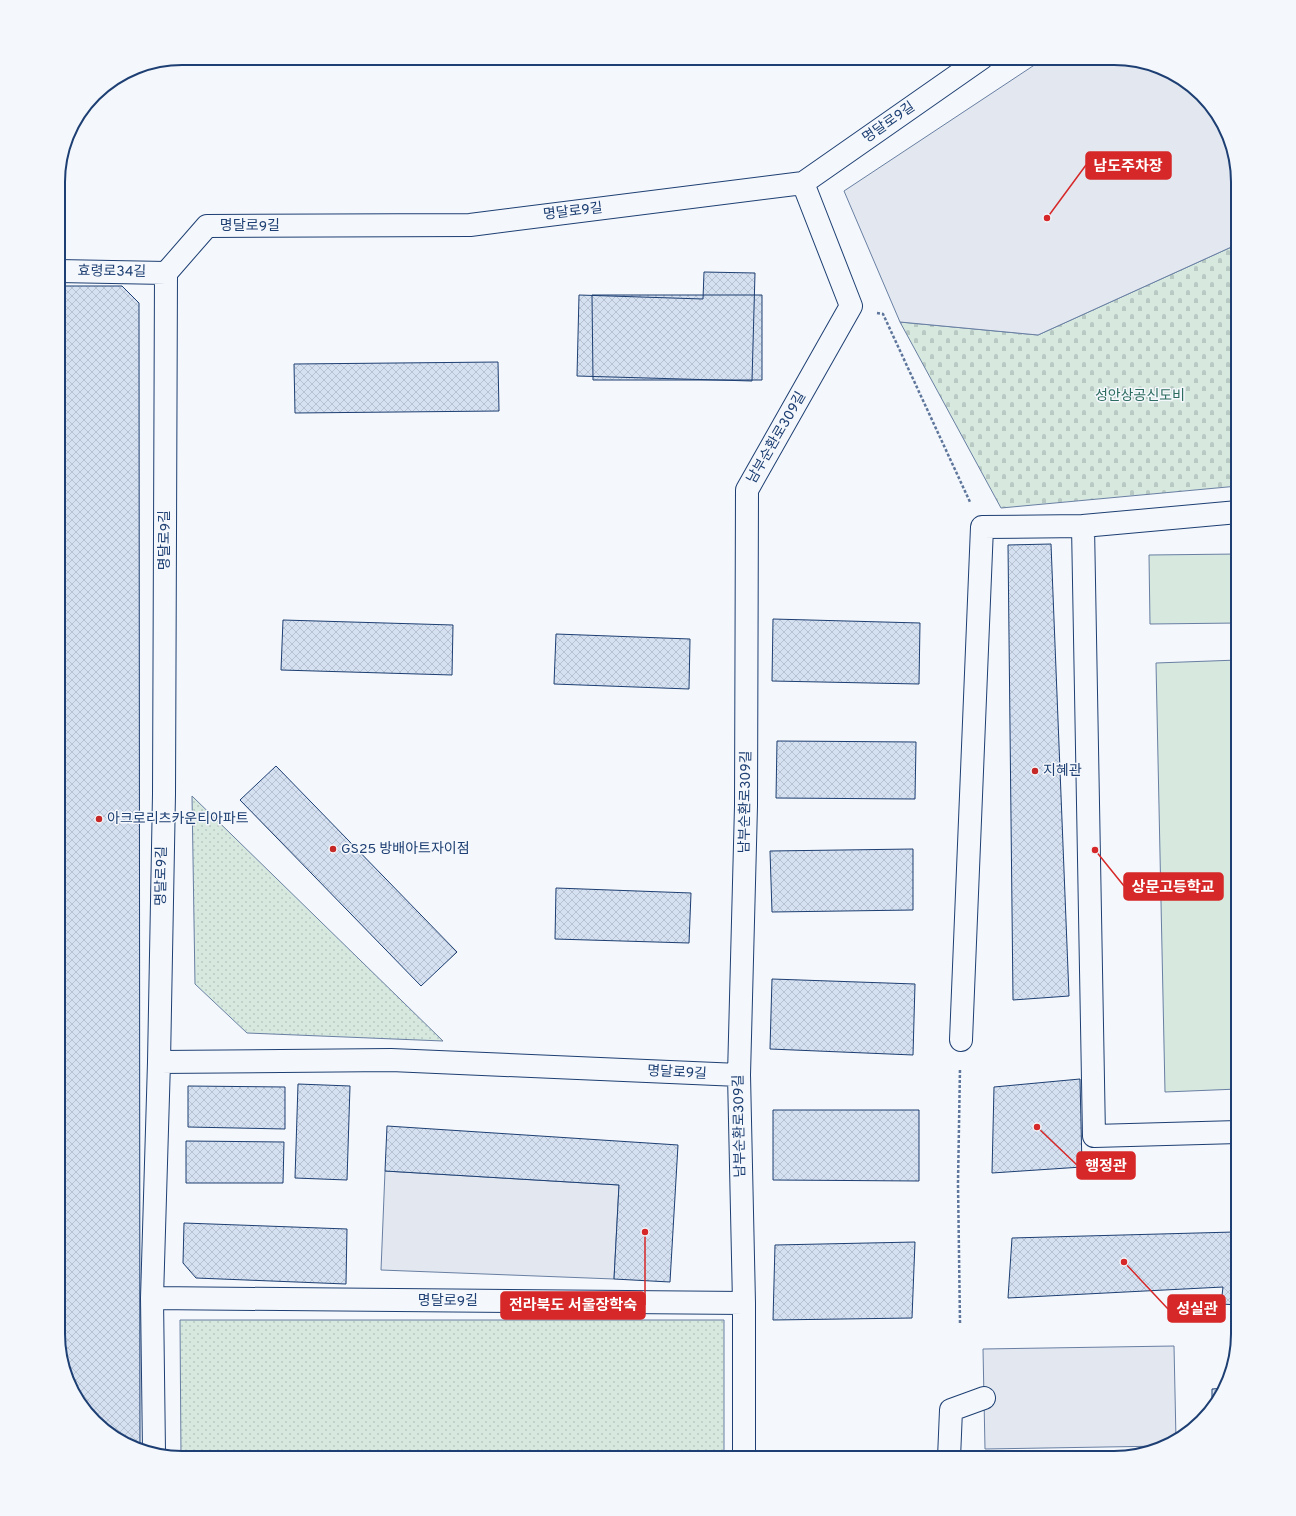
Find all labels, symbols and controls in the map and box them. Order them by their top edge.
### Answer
street label: 명달로9길 [860,99,918,147]
callout: 남도주차장 [1086,152,1171,179]
text: 남도주차장 [1093,158,1163,177]
street label: 명달로9길 [542,200,604,224]
street label: 명달로9길 [220,218,280,235]
street label: 효령로34길 [78,263,146,281]
park label: 성안상공신도비 [1095,388,1185,405]
street label: 남부순환로309길 [743,389,810,487]
street label: 명달로9길 [157,510,174,570]
street label: 남부순환로309길 [736,750,755,854]
place label: 지혜관 [1043,763,1082,780]
marker: 지혜관 [1030,766,1040,776]
place label: 아크로리츠카운티아파트 [107,811,249,828]
marker: 아크로리츠카운티아파트 [94,814,104,824]
place label: GS25 방배아트자이점 [341,841,470,858]
marker: GS25 방배아트자이점 [328,844,338,854]
street label: 명달로9길 [153,846,171,906]
callout: 상문고등학교 [1124,873,1223,900]
text: 상문고등학교 [1132,878,1215,898]
street label: 명달로9길 [647,1063,707,1083]
street label: 남부순환로309길 [730,1074,749,1178]
callout: 행정관 [1077,1152,1135,1179]
text: 행정관 [1085,1158,1127,1177]
callout: 전라북도 서울장학숙 [501,1292,645,1319]
street label: 명달로9길 [418,1293,478,1310]
callout: 성실관 [1168,1295,1225,1322]
text: 전라북도 서울장학숙 [509,1296,637,1316]
text: 성실관 [1176,1301,1218,1320]

